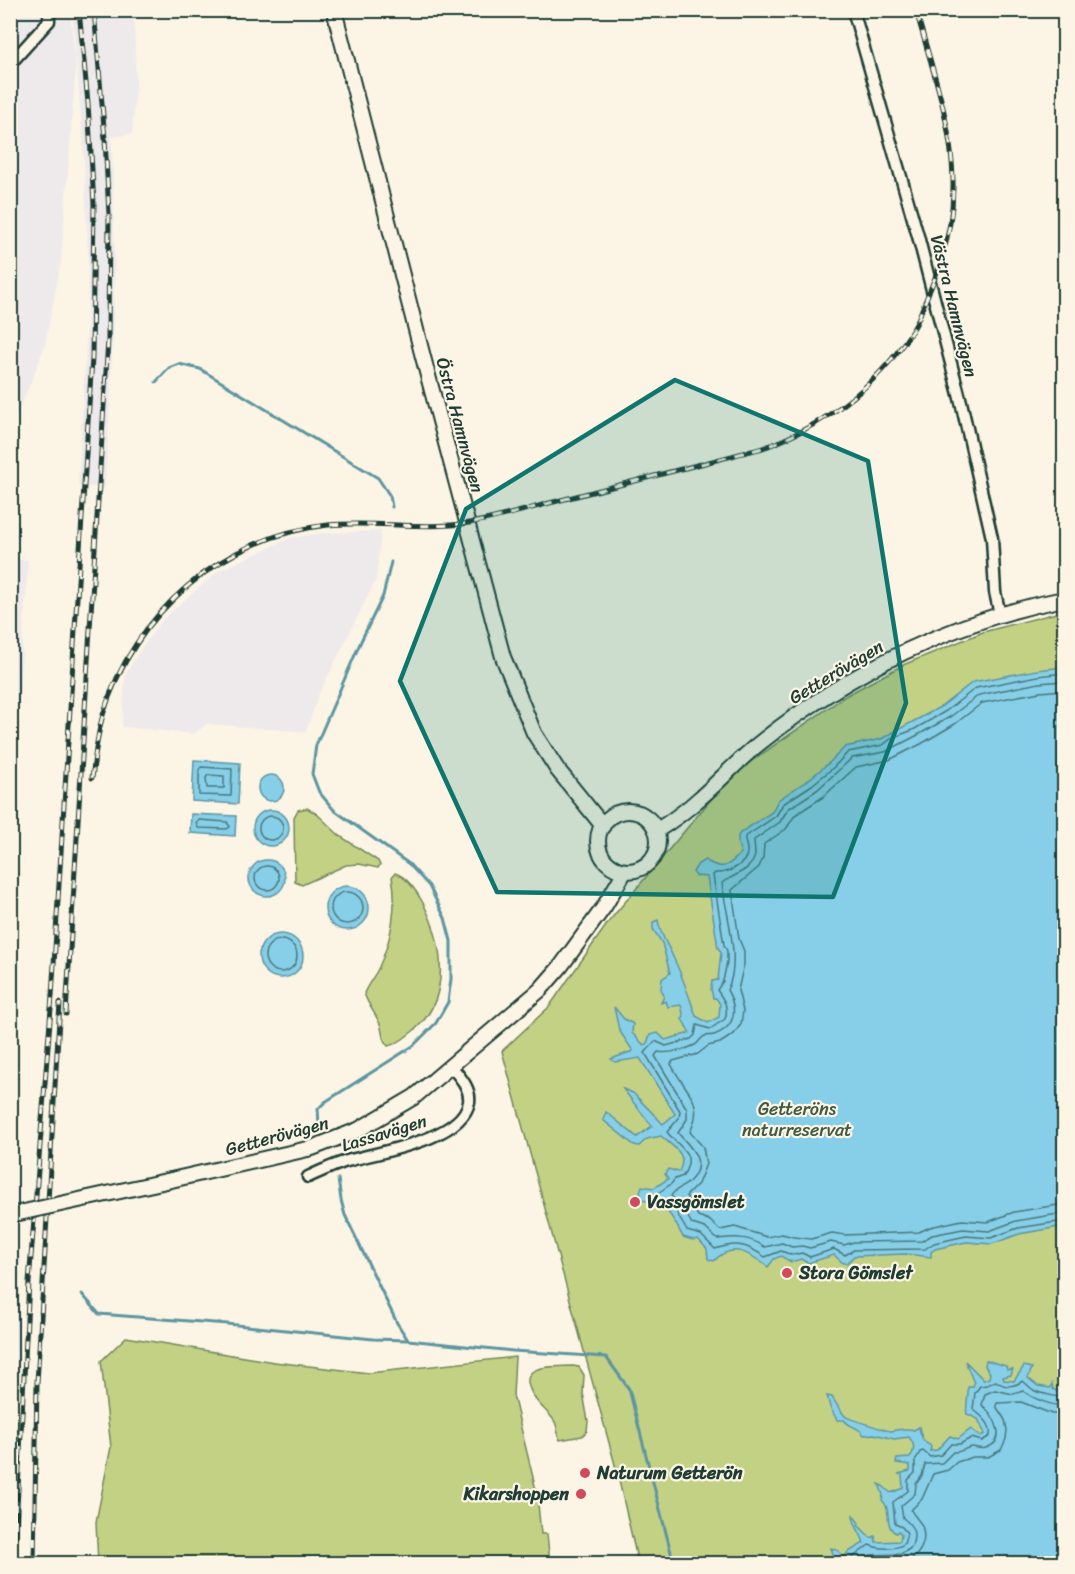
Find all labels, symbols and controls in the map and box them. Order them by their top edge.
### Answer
street label: Västra Hamnvägen [921,231,987,381]
street label: Östra Hamnvägen [427,354,494,497]
street label: Getterövägen [782,631,890,713]
park label: Getteröns naturreservat [742,1093,852,1146]
street label: Lassavägen [337,1105,431,1161]
street label: Getterövägen [222,1107,333,1165]
place label: Vassgömslet [647,1186,745,1218]
marker: Vassgömslet [628,1195,642,1209]
place label: Stora Gömslet [798,1257,914,1289]
marker: Stora Gömslet [780,1266,794,1280]
place label: Naturum Getterön [596,1457,743,1489]
marker: Naturum Getterön [578,1466,592,1480]
place label: Kikarshoppen [462,1478,569,1510]
marker: Kikarshoppen [574,1487,588,1501]

